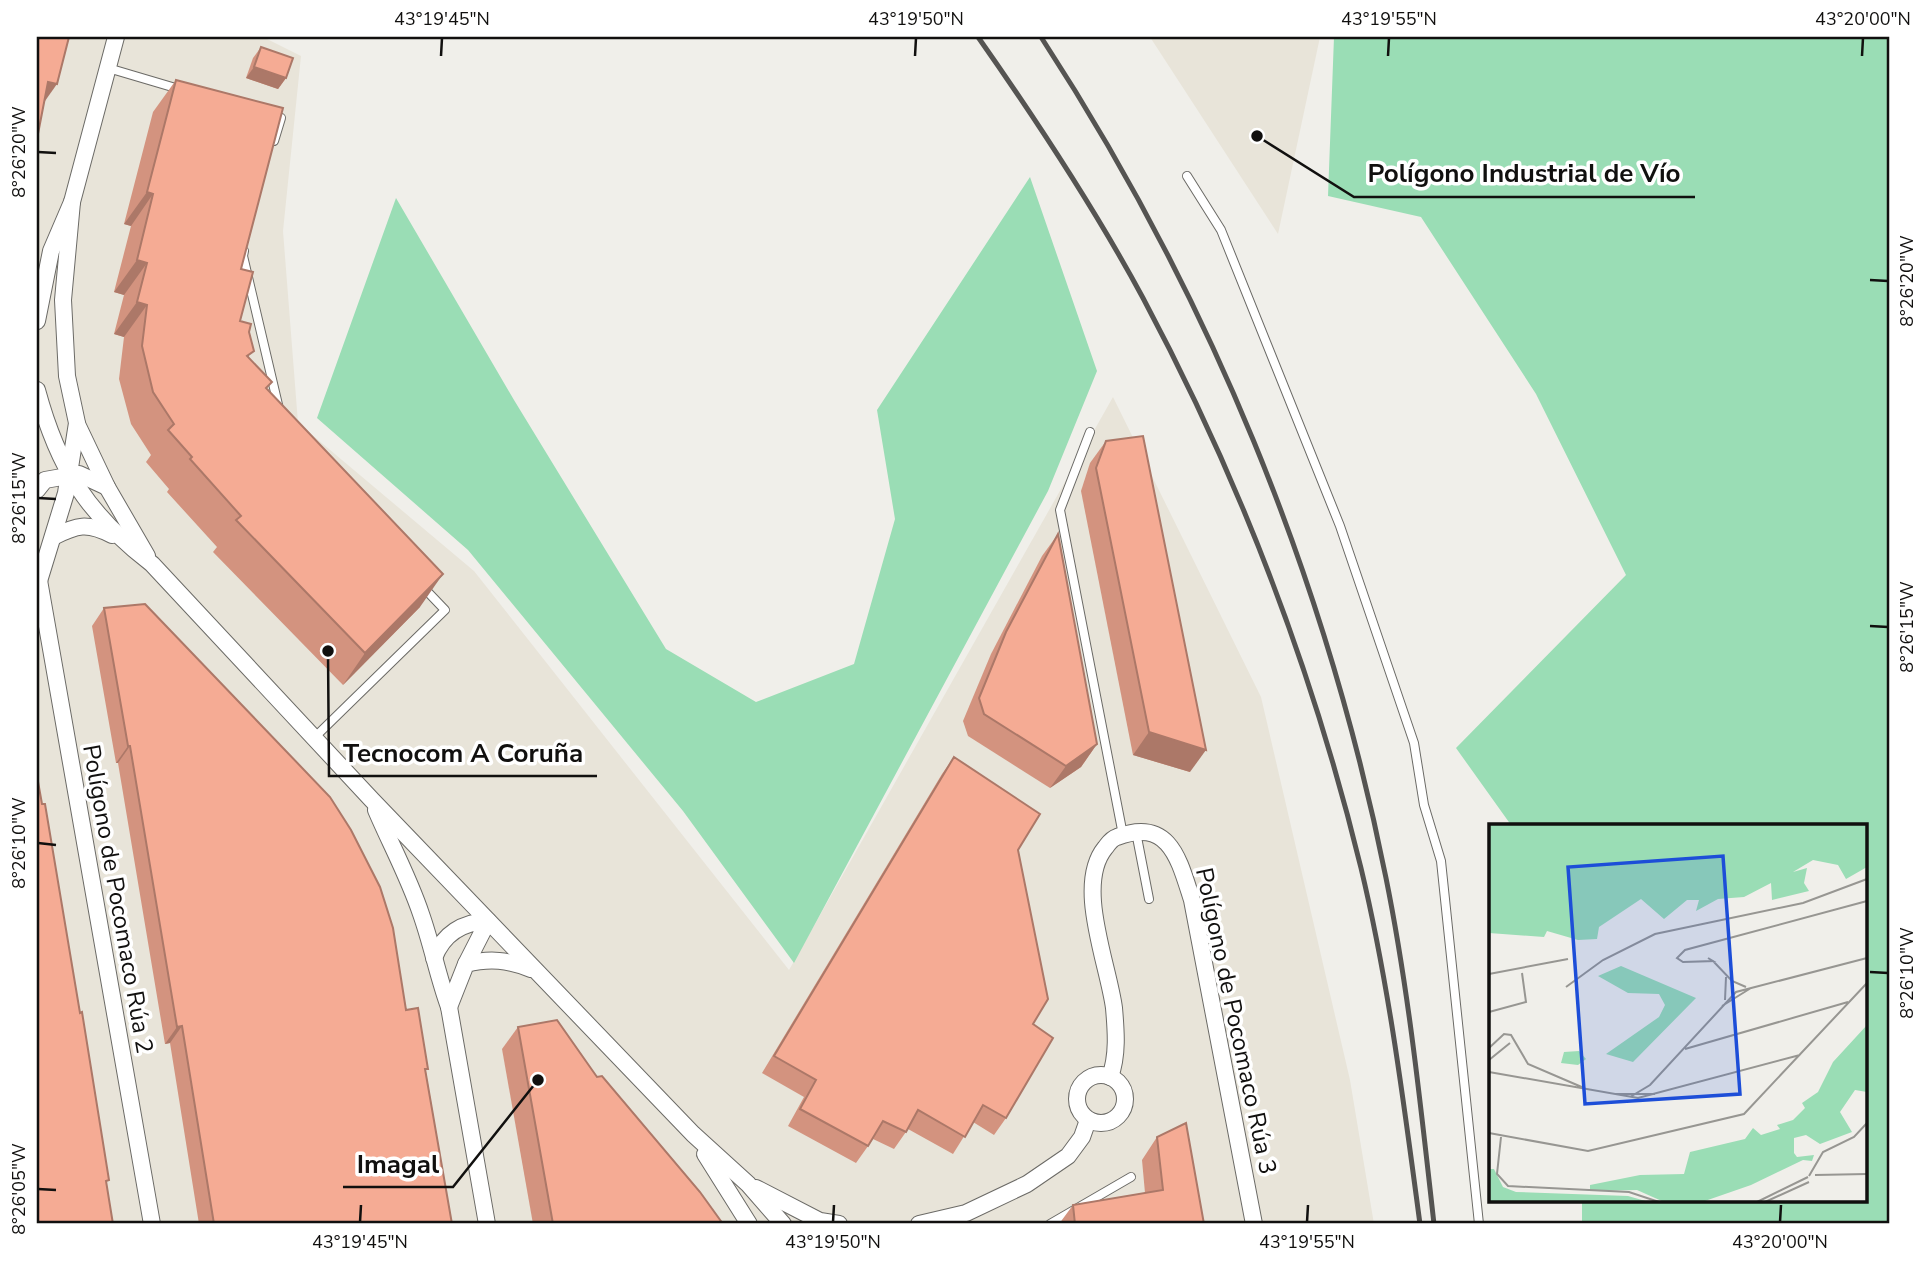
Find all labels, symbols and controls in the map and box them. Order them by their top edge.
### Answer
text: 43°19'45"N [394,7,490,31]
text: 43°19'50"N [868,7,964,31]
text: 43°19'55"N [1341,7,1437,31]
text: 43°20'00"N [1815,7,1911,31]
text: 8°26'20"W [7,106,31,198]
callout: Polígono Industrial de Vío [1354,150,1695,197]
text: Polígono Industrial de Vío [1367,156,1681,191]
text: 8°26'20"W [1895,235,1919,327]
text: 8°26'15"W [7,452,31,544]
text: 8°26'15"W [1895,581,1919,673]
callout: Tecnocom A Coruña [329,729,597,776]
text: Tecnocom A Coruña [343,736,583,771]
street label: Polígono de Pocomaco Rúa 2 [75,742,161,1056]
text: 8°26'10"W [7,797,31,889]
inset map [1489,824,1867,1202]
street label: Polígono de Pocomaco Rúa 3 [1188,865,1284,1177]
text: 8°26'10"W [1895,927,1919,1019]
callout: Imagal [343,1140,453,1187]
text: 8°26'05"W [7,1143,31,1235]
text: Imagal [357,1147,440,1182]
text: 43°19'45"N [312,1230,408,1254]
text: 43°19'50"N [785,1230,881,1254]
text: 43°19'55"N [1259,1230,1355,1254]
text: 43°20'00"N [1732,1230,1828,1254]

